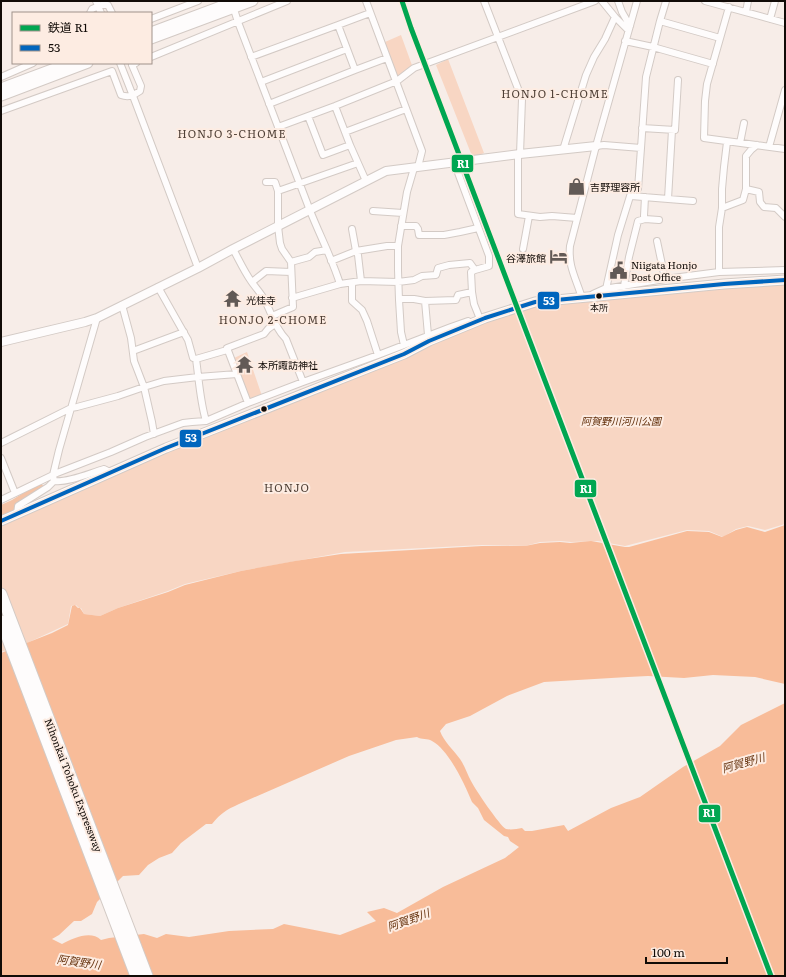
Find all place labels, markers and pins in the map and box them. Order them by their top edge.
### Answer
shop icon: 吉野理容所 [567,176,587,196]
place label: 吉野理容所 [590,179,640,194]
hotel icon: 谷澤旅館 [549,247,569,267]
place label: 谷澤旅館 [506,250,546,265]
place label: Niigata Honjo Post Office [631,257,697,284]
public building icon: Niigata Honjo Post Office [608,260,628,280]
temple icon: 光桂寺 [223,289,243,309]
marker: 本所 [594,291,604,301]
place label: 光桂寺 [246,292,276,307]
place label: 本所 [590,300,608,314]
temple icon: 本所諏訪神社 [235,354,255,374]
place label: 本所諏訪神社 [258,357,318,372]
unlabelled marker [259,404,269,414]

